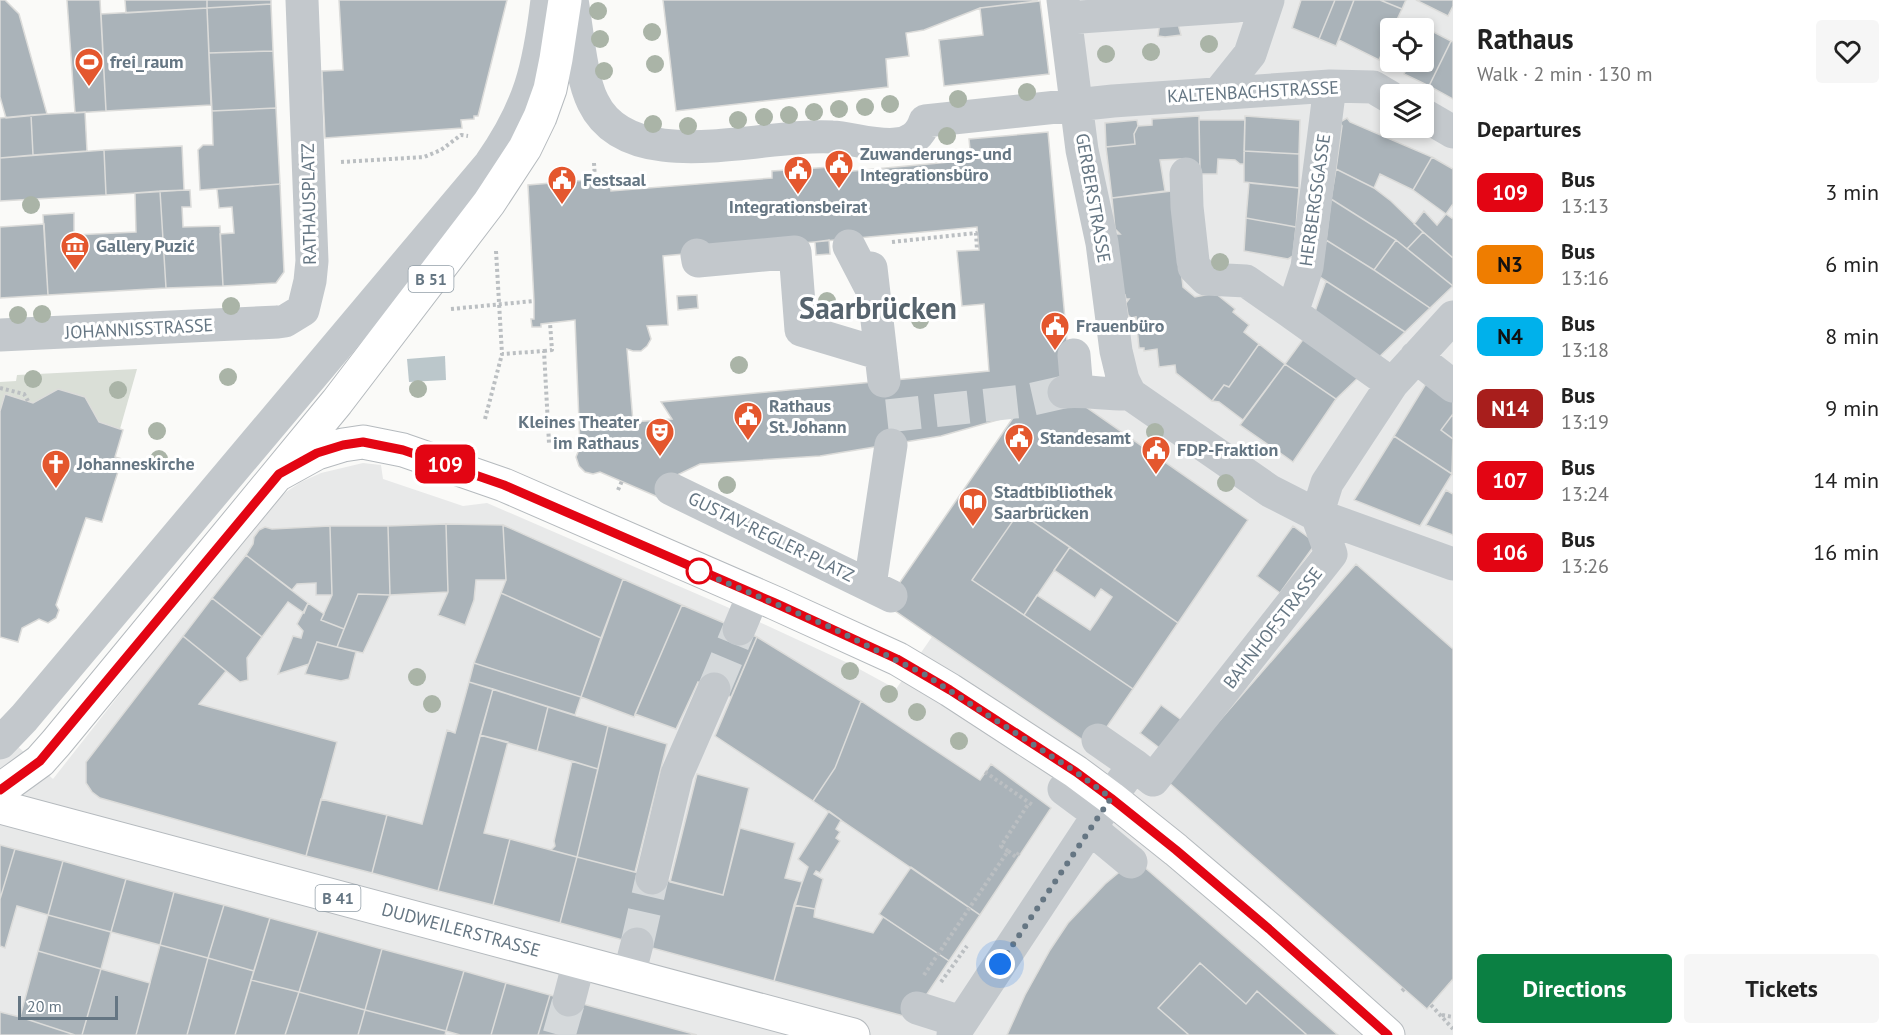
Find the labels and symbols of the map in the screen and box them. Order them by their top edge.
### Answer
sports icon: frei_raum [73,46,105,88]
place label: frei_raum [110,50,184,73]
street label: KALTENBACHSTRASSE [1167,76,1339,107]
street label: GERBERSTRASSE [1071,131,1116,265]
street label: HERBERGSGASSE [1294,132,1335,268]
place label: Zuwanderungs- und Integrationsbüro [860,142,1012,186]
street label: RATHAUSPLATZ [296,143,321,265]
public building icon: Zuwanderungs- und Integrationsbüro [823,148,855,190]
public building icon: Integrationsbeirat [782,154,814,196]
public building icon: Festsaal [546,164,578,206]
place label: Festsaal [583,168,647,191]
place label: Integrationsbeirat [729,195,868,218]
museum icon: Gallery Puzić [59,230,91,272]
place label: Gallery Puzić [96,234,195,257]
road number: B 51 [408,266,454,292]
district label: Saarbrücken [799,288,957,327]
public building icon: Frauenbüro [1039,310,1071,352]
street label: JOHANNISSTRASSE [63,313,214,344]
place label: Frauenbüro [1076,314,1165,337]
place label: Rathaus St. Johann [769,394,847,438]
public building icon: Rathaus St. Johann [732,400,764,442]
place label: Kleines Theater im Rathaus [518,410,640,454]
theatre icon: Kleines Theater im Rathaus [644,416,676,458]
public building icon: Standesamt [1003,422,1035,464]
place label: Standesamt [1040,426,1131,449]
public building icon: FDP-Fraktion [1140,434,1172,476]
place label: FDP-Fraktion [1177,438,1278,461]
line badge: 109 [410,444,480,484]
church icon: Johanneskirche [40,448,72,490]
place label: Johanneskirche [76,452,195,475]
place label: Stadtbibliothek Saarbrücken [994,480,1113,524]
street label: GUSTAV-REGLER-PLATZ [685,486,858,587]
library icon: Stadtbibliothek Saarbrücken [957,486,989,528]
unlabelled marker [686,558,712,584]
street label: BAHNHOFSTRASSE [1218,562,1327,693]
road number: B 41 [316,885,360,911]
street label: DUDWEILERSTRASSE [379,897,543,962]
your location [985,949,1015,979]
scale bar [18,993,118,1020]

